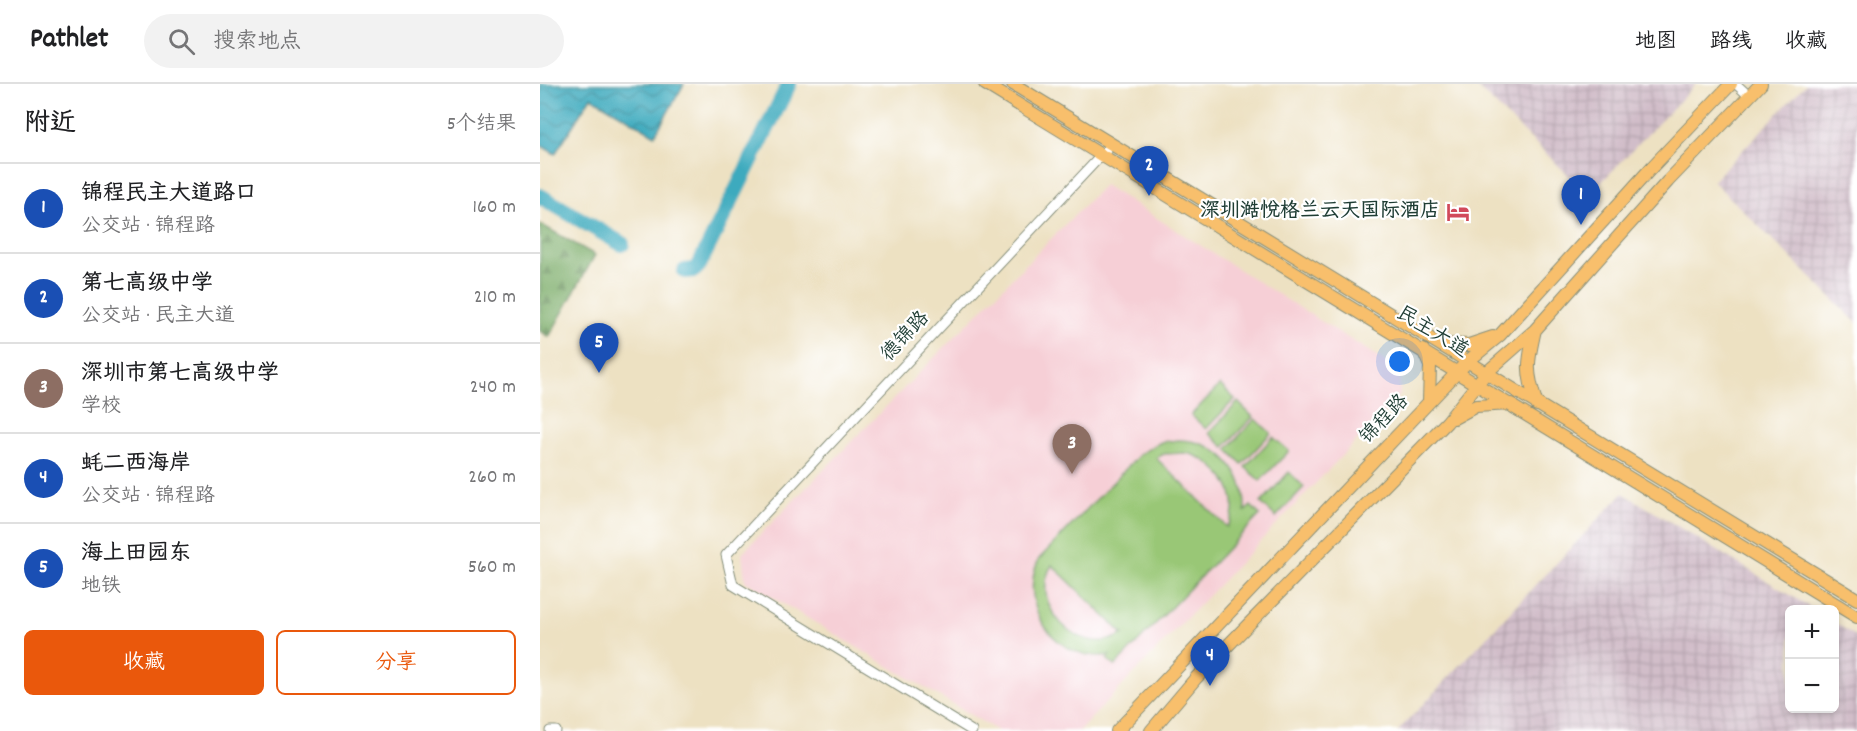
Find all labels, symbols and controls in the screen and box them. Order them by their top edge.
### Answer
search box [144,14,564,68]
text: Pathlet [30,21,108,61]
icon: search [165,25,198,58]
text: 搜索地点 [213,27,301,58]
text: 地图 [1635,28,1677,58]
text: 路线 [1710,28,1752,58]
text: 收藏 [1785,28,1827,58]
text: 附近 [24,106,76,143]
text: 5个结果 [447,111,516,139]
pin: 2 [1130,147,1168,196]
pin: 1 [1562,176,1600,225]
text: 锦程民主大道路口 [81,179,257,210]
text: 1 [41,194,46,222]
text: 160 m [473,194,516,222]
place label: 深圳澔悦格兰云天国际酒店 [1200,198,1440,226]
hotel icon: 深圳澔悦格兰云天国际酒店 [1445,199,1471,225]
text: 公交站 · 锦程路 [81,213,215,241]
text: 第七高级中学 [81,269,213,300]
text: 2 [39,284,48,312]
text: 210 m [474,284,516,312]
street label: 民主大道 [1391,300,1473,366]
text: 公交站 · 民主大道 [81,303,235,331]
street label: 德锦路 [875,305,937,368]
pin: 5 [580,324,618,373]
your location [1385,347,1414,376]
text: 深圳市第七高级中学 [81,359,279,390]
text: 3 [39,374,48,402]
text: 240 m [470,374,516,402]
street label: 锦程路 [1354,388,1417,451]
text: 学校 [81,393,121,421]
pin: 3 [1052,424,1092,474]
text: 蚝二西海岸 [81,449,191,480]
text: 4 [39,464,48,492]
text: 260 m [468,464,516,492]
text: 公交站 · 锦程路 [81,483,215,511]
text: 海上田园东 [81,539,191,570]
text: 5 [39,554,48,582]
text: 560 m [468,554,516,582]
text: 地铁 [81,573,121,601]
map controls [1785,605,1839,713]
button: + [1785,605,1839,659]
button: 收藏 [24,630,264,695]
button: 分享 [276,630,516,695]
pin: 4 [1190,636,1230,686]
button: − [1785,659,1839,713]

